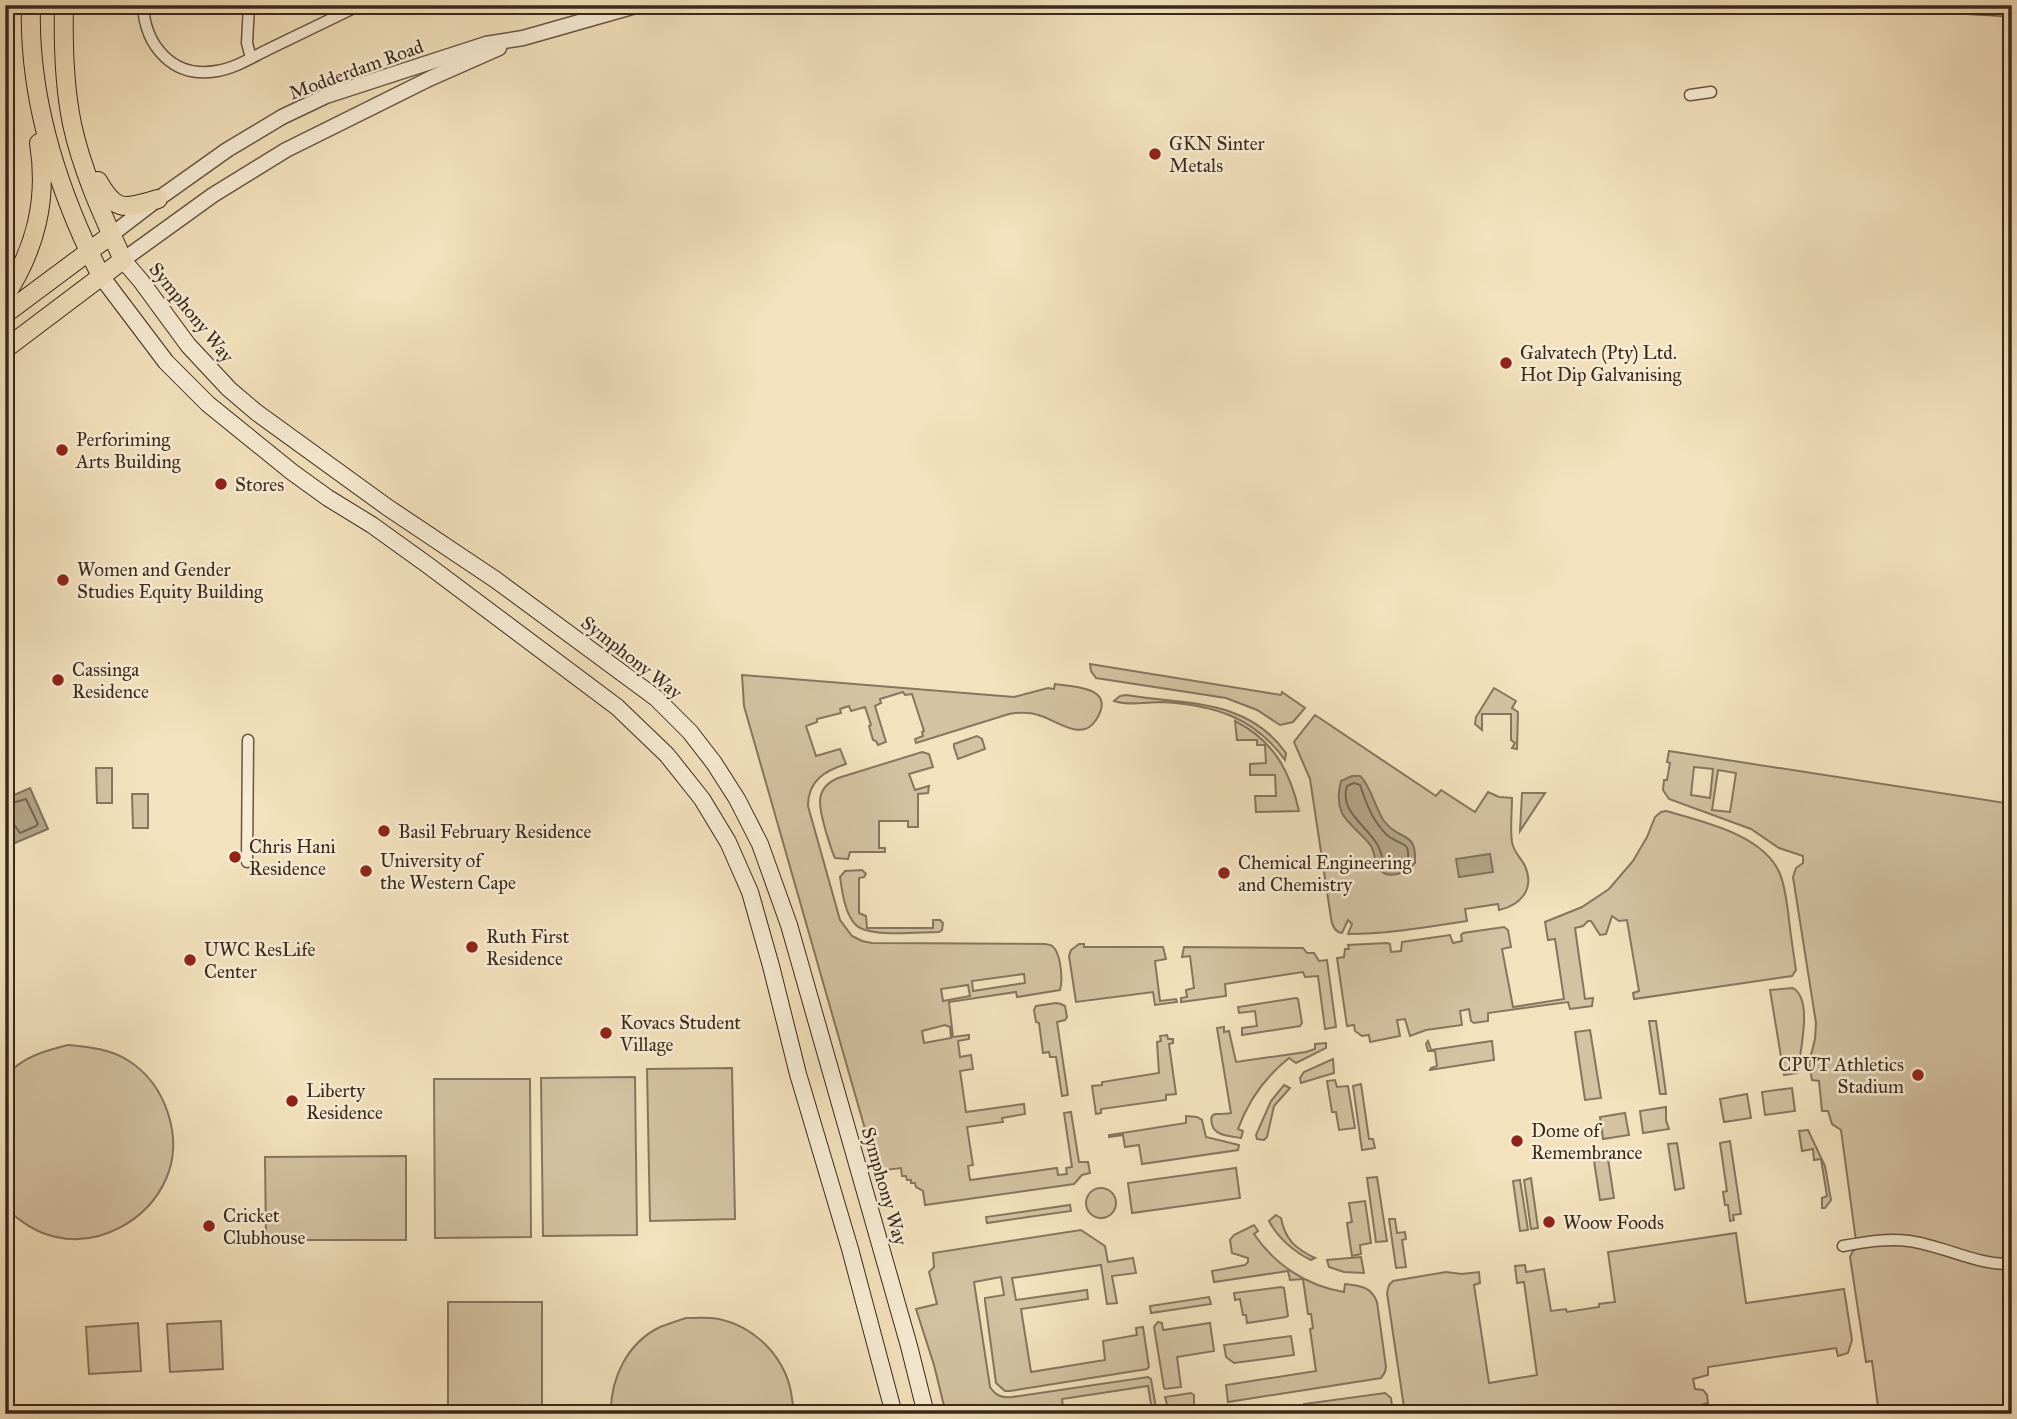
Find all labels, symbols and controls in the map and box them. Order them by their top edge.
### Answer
street label: Modderdam Road [286,34,427,104]
place label: GKN Sinter Metals [1169,132,1266,177]
marker: GKN Sinter Metals [1147,146,1163,162]
street label: Symphony Way [144,258,240,368]
place label: Galvatech (Pty) Ltd. Hot Dip Galvanising [1520,341,1681,387]
marker: Galvatech (Pty) Ltd. Hot Dip Galvanising [1498,355,1514,371]
place label: Perforiming Arts Building [75,428,181,474]
marker: Perforiming Arts Building [54,442,70,458]
place label: Stores [235,473,284,496]
marker: Stores [213,476,229,492]
place label: Women and Gender Studies Equity Building [77,558,263,604]
marker: Women and Gender Studies Equity Building [55,572,71,588]
street label: Symphony Way [577,611,688,705]
place label: Cassinga Residence [72,658,149,703]
marker: Cassinga Residence [50,672,66,688]
place label: Basil February Residence [398,820,592,843]
marker: Basil February Residence [376,823,392,839]
place label: Chris Hani Residence [249,835,336,880]
marker: Chris Hani Residence [227,849,243,865]
place label: University of the Western Cape [380,849,516,894]
place label: Chemical Engineering and Chemistry [1238,851,1411,896]
marker: University of the Western Cape [358,863,374,879]
marker: Chemical Engineering and Chemistry [1216,865,1232,881]
place label: Ruth First Residence [486,925,569,970]
place label: UWC ResLife Center [204,938,315,983]
marker: Ruth First Residence [464,939,480,955]
marker: UWC ResLife Center [182,952,198,968]
place label: Kovacs Student Village [619,1011,741,1057]
marker: Kovacs Student Village [598,1025,614,1041]
place label: CPUT Athletics Stadium [1778,1053,1904,1098]
marker: CPUT Athletics Stadium [1910,1067,1926,1083]
place label: Liberty Residence [306,1079,383,1124]
marker: Liberty Residence [284,1093,300,1109]
place label: Dome of Remembrance [1531,1119,1642,1164]
street label: Symphony Way [857,1124,913,1249]
marker: Dome of Remembrance [1509,1133,1525,1149]
place label: Cricket Clubhouse [223,1204,306,1249]
place label: Woow Foods [1563,1211,1664,1234]
marker: Woow Foods [1541,1214,1557,1230]
marker: Cricket Clubhouse [201,1218,217,1234]

